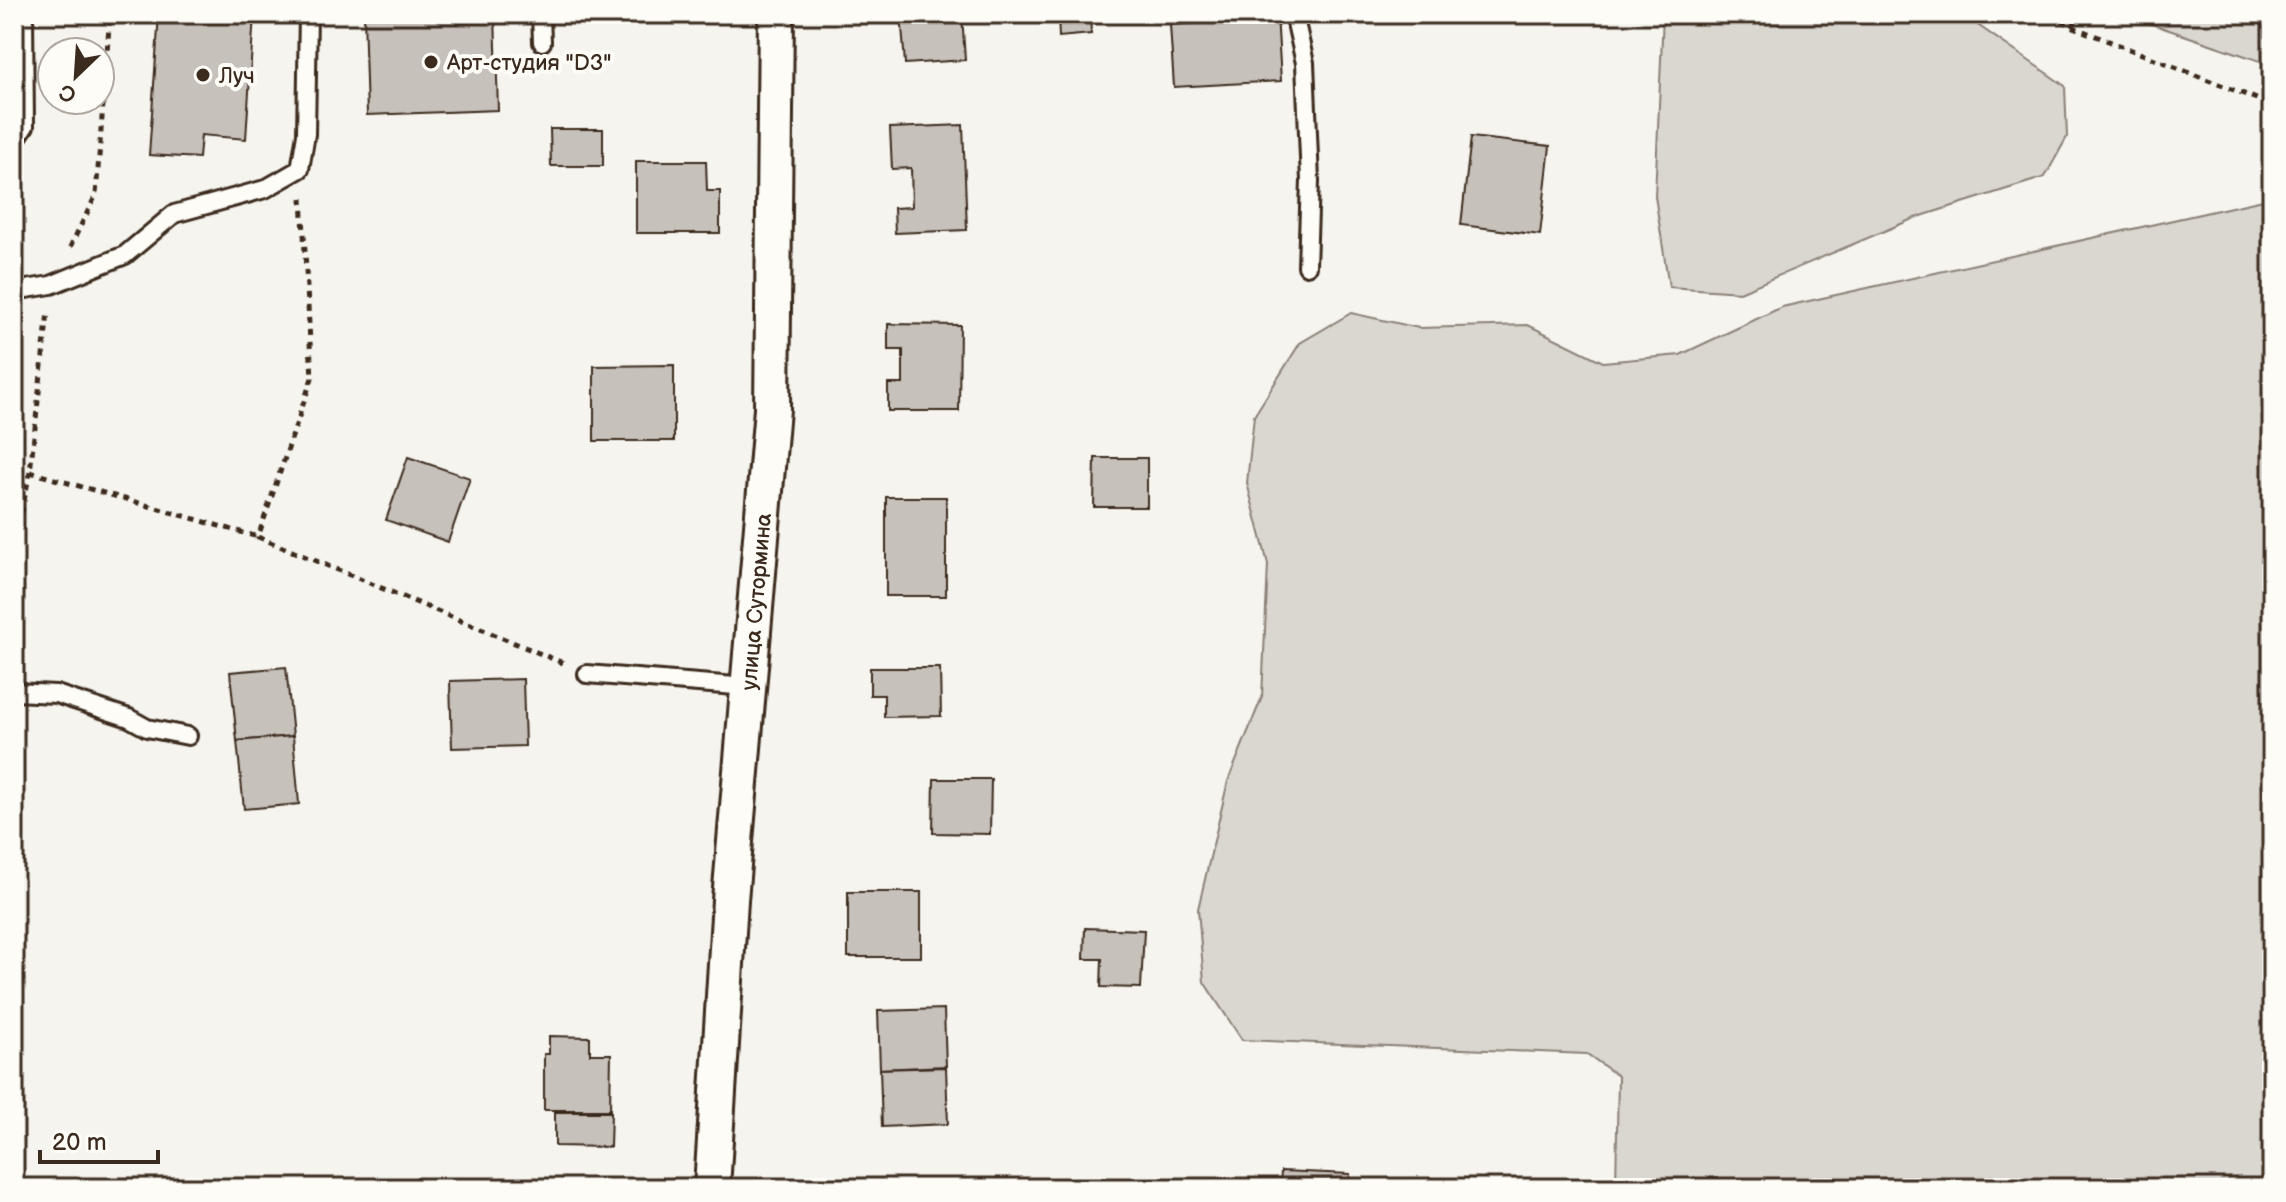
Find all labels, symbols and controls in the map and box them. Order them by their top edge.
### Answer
north arrow [36,36,116,116]
place label: Арт-студия "D3" [446,50,612,77]
marker: Арт-студия "D3" [422,53,440,71]
place label: Луч [218,63,255,90]
marker: Луч [194,66,212,84]
text: С [56,77,81,108]
street label: улица Сутормина [736,512,778,692]
scale bar [40,1114,158,1164]
text: 20 m [52,1128,107,1157]

